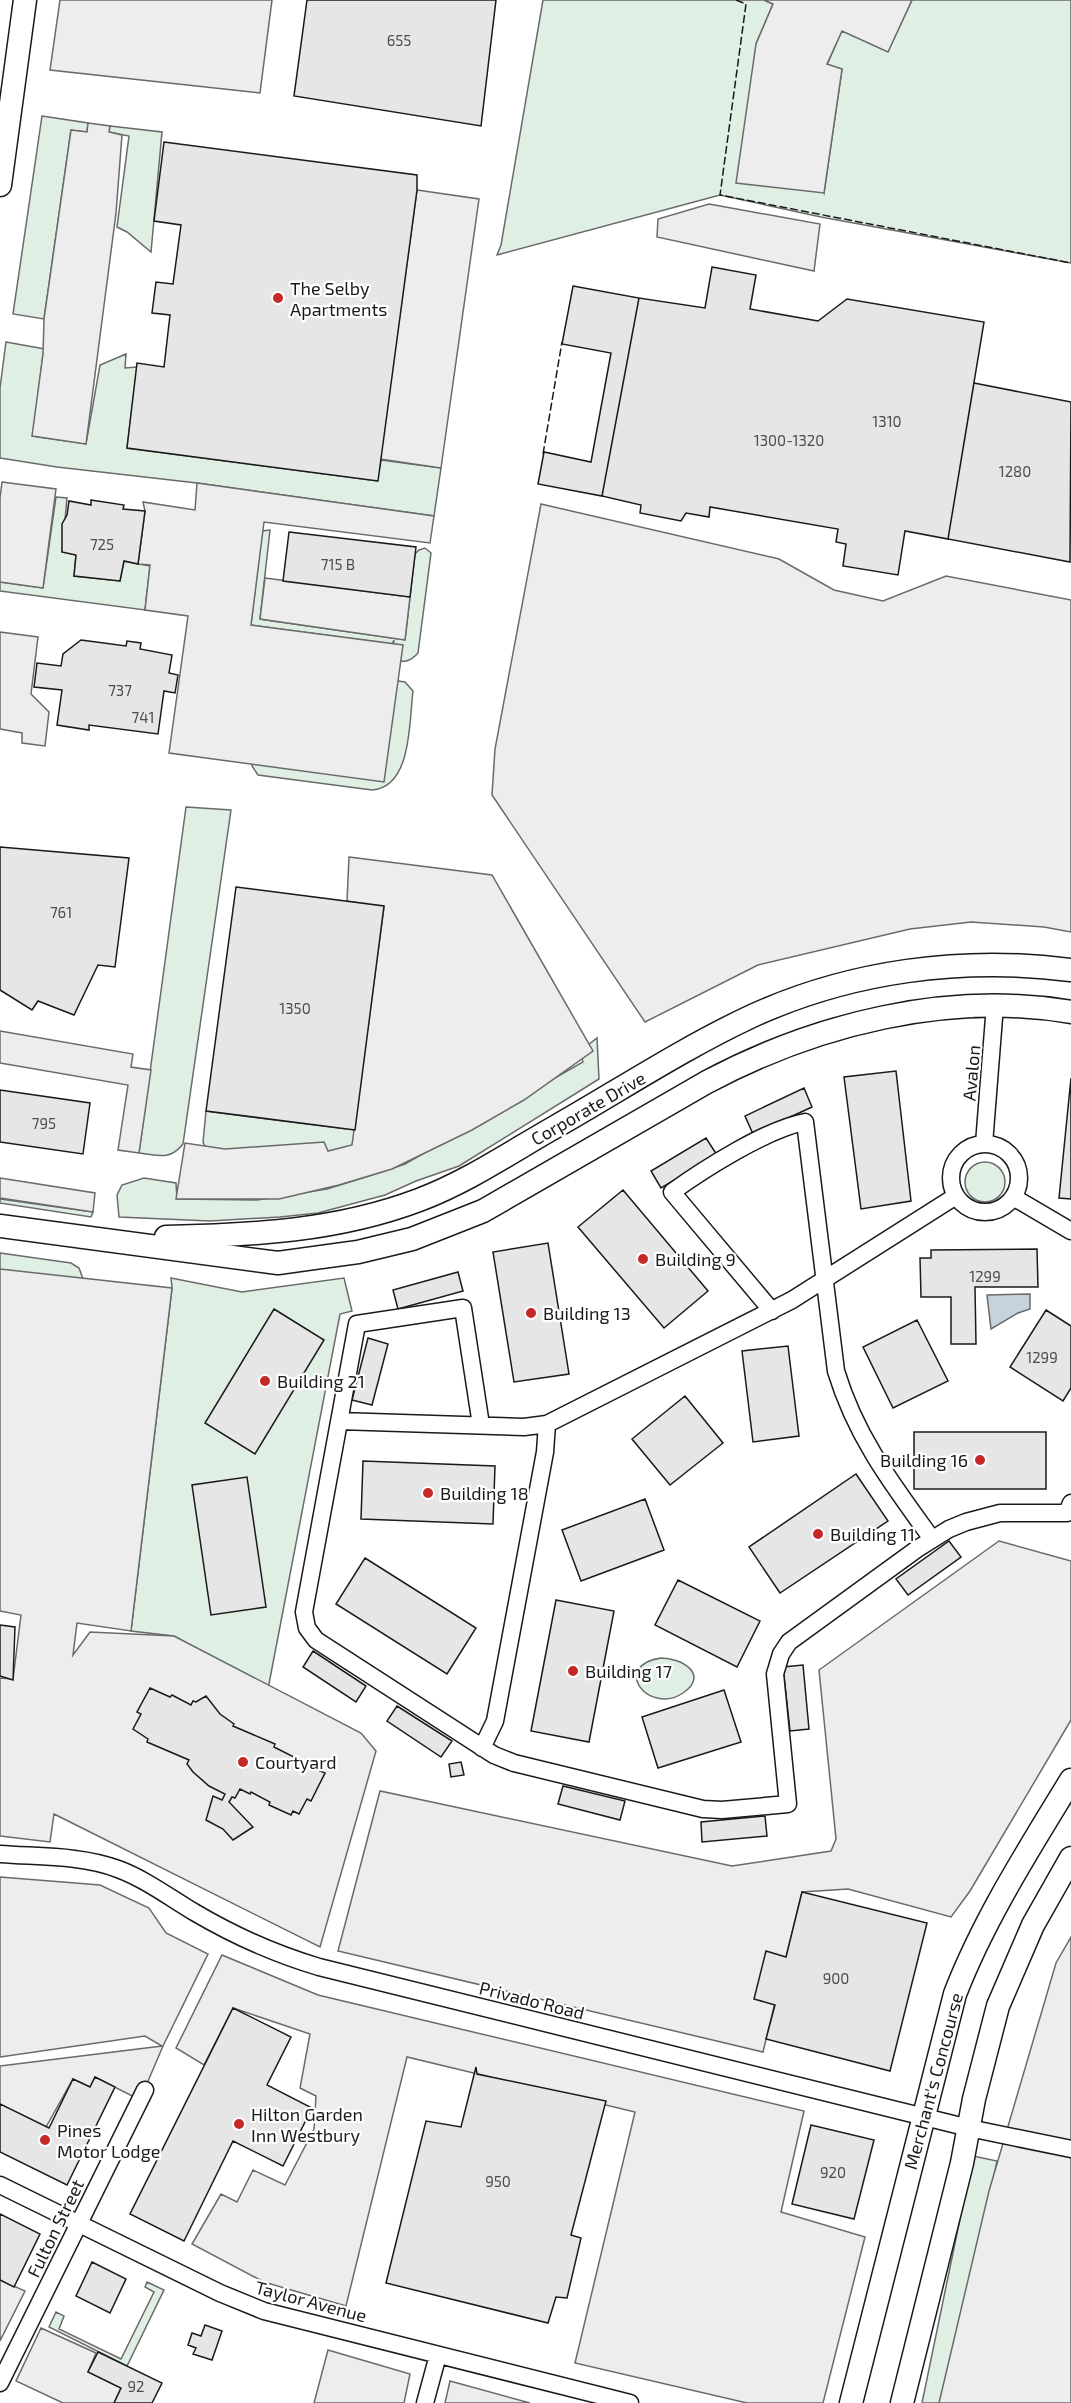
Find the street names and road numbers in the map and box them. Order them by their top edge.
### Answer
street label: Avalon [958,1044,984,1102]
street label: Corporate Drive [527,1066,649,1150]
street label: Privado Road [477,1976,587,2024]
street label: Merchant's Concourse [899,1990,967,2172]
street label: Fulton Street [22,2175,88,2281]
street label: Taylor Avenue [253,2276,369,2326]

